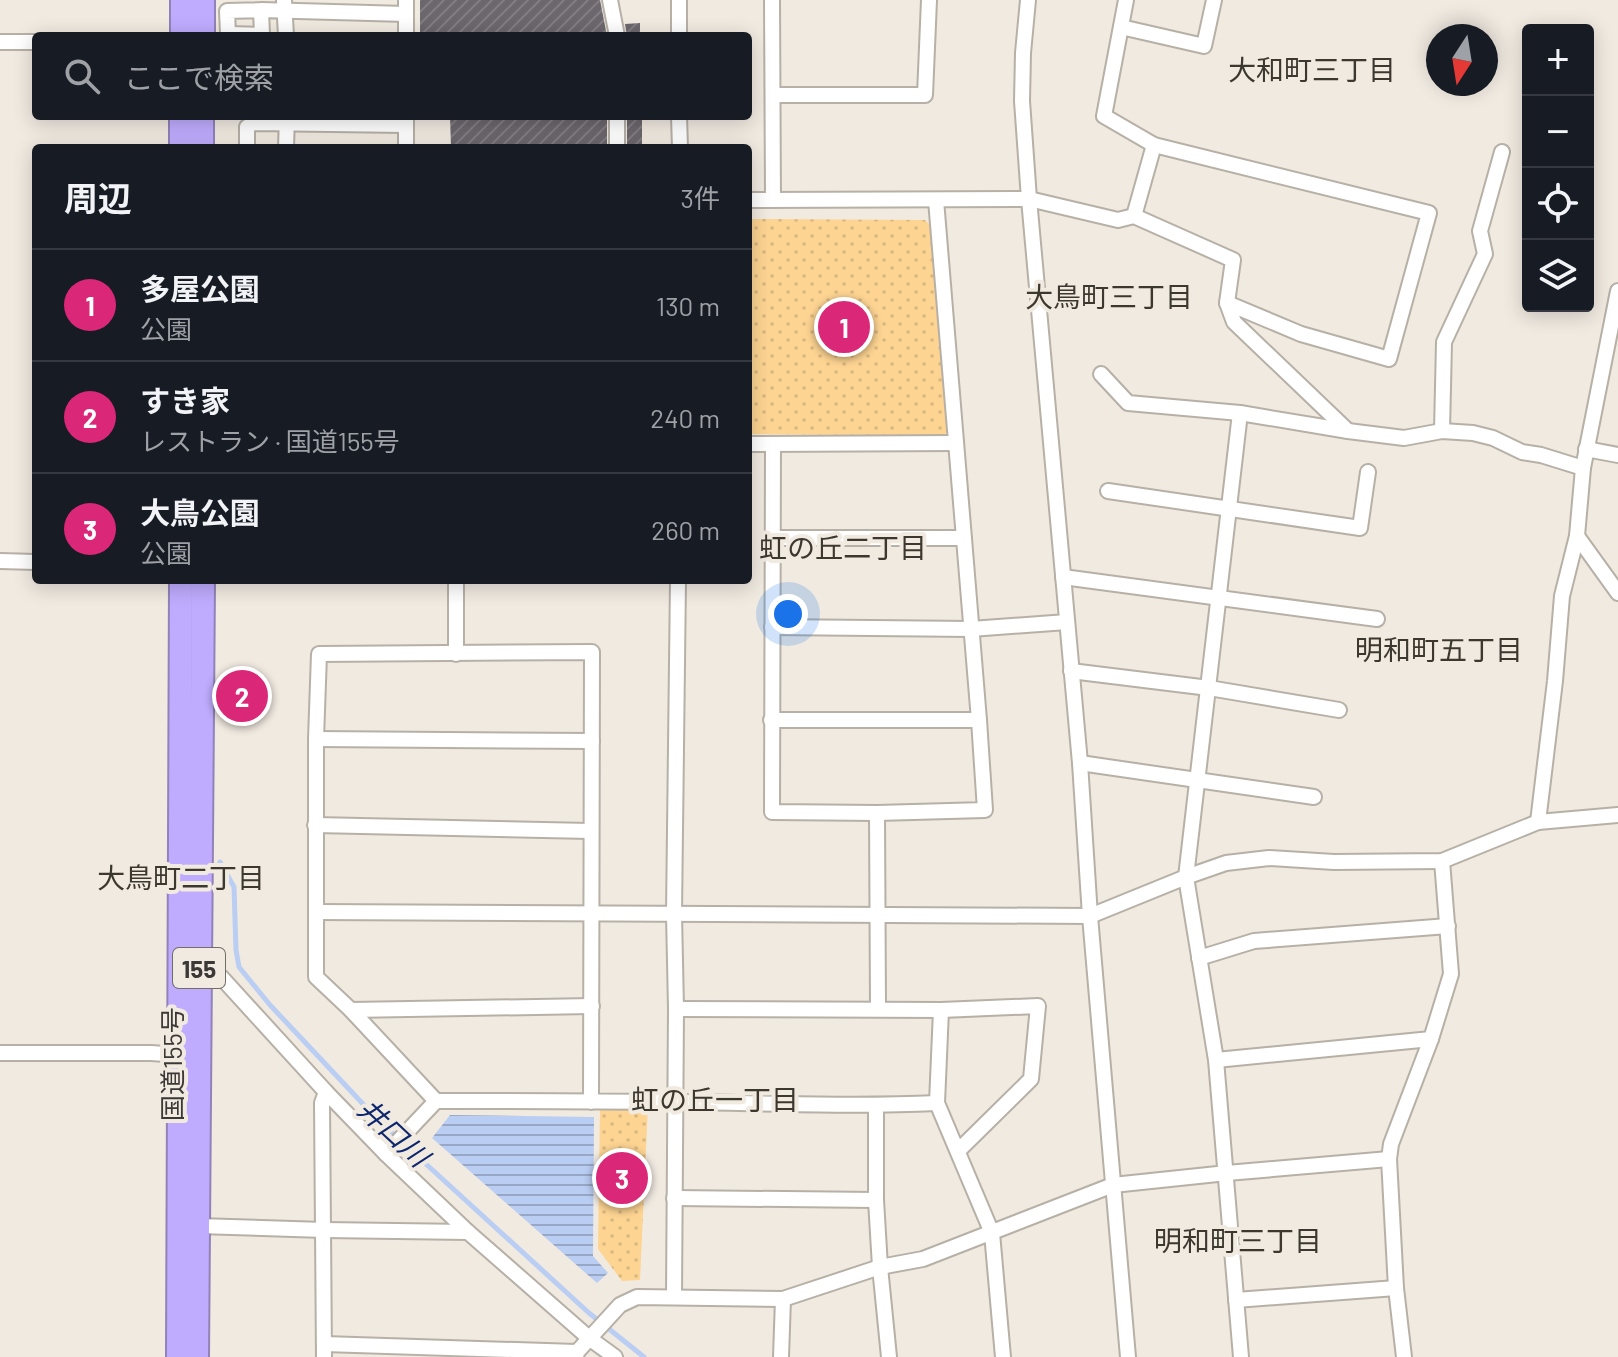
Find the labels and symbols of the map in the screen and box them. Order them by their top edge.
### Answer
north arrow [1426,24,1498,96]
district label: 大和町三丁目 [1228,52,1396,86]
district label: 大鳥町三丁目 [1025,279,1193,313]
pin: 1 [818,297,870,357]
district label: 虹の丘二丁目 [759,530,927,564]
your location [768,594,808,634]
district label: 明和町五丁目 [1355,632,1523,666]
pin: 2 [216,666,268,726]
district label: 大鳥町二丁目 [97,860,265,894]
road number: 155 [173,948,225,988]
street label: 国道155号 [156,1007,187,1121]
district label: 虹の丘一丁目 [631,1082,799,1116]
water label: 井口川 [352,1091,438,1175]
pin: 3 [596,1148,648,1208]
district label: 明和町三丁目 [1154,1223,1322,1257]

